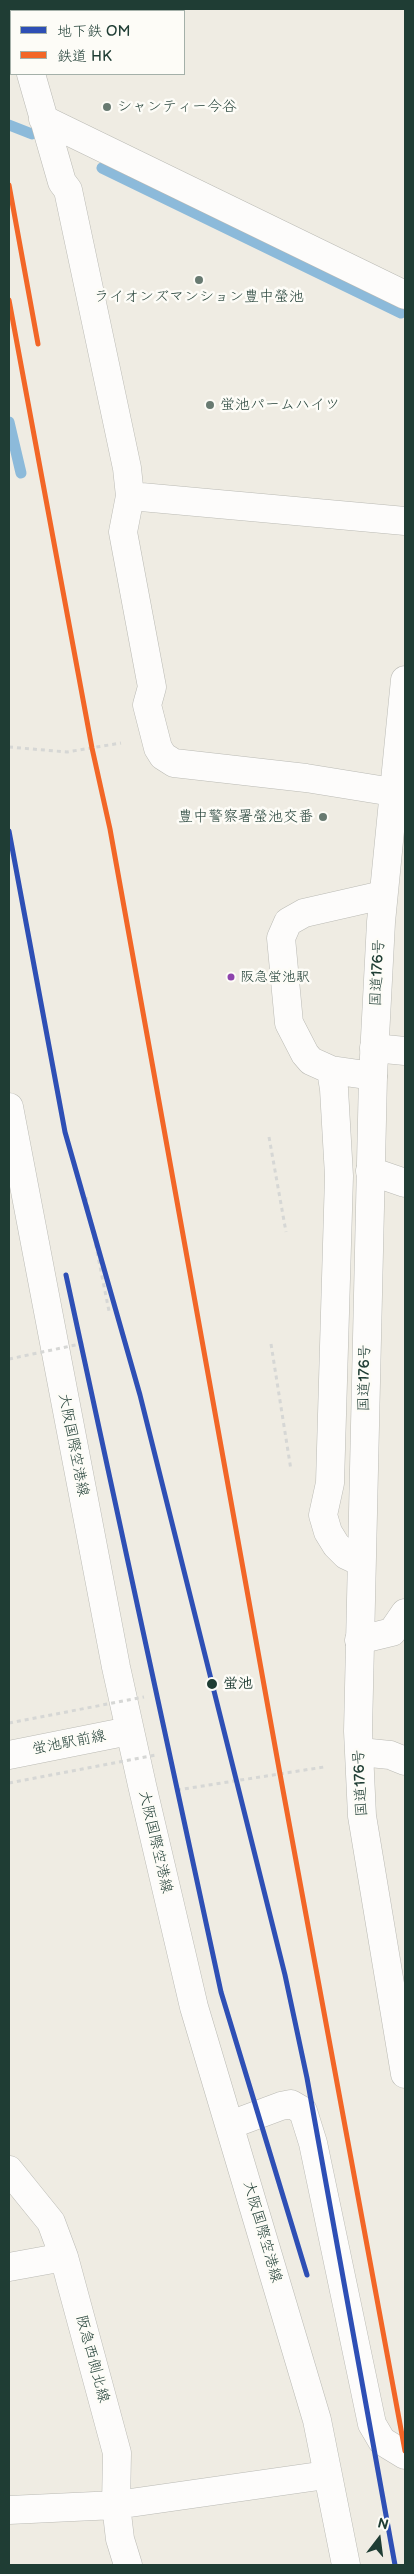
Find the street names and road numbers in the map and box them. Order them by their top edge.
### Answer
street label: 国道176号 [367,939,389,1007]
street label: 国道176号 [355,1344,375,1412]
street label: 大阪国際空港線 [54,1392,92,1498]
street label: 蛍池駅前線 [30,1727,108,1759]
street label: 国道176号 [350,1749,372,1817]
street label: 大阪国際空港線 [134,1789,176,1895]
street label: 大阪国際空港線 [239,2179,285,2285]
street label: 阪急西側北線 [72,2313,112,2405]

